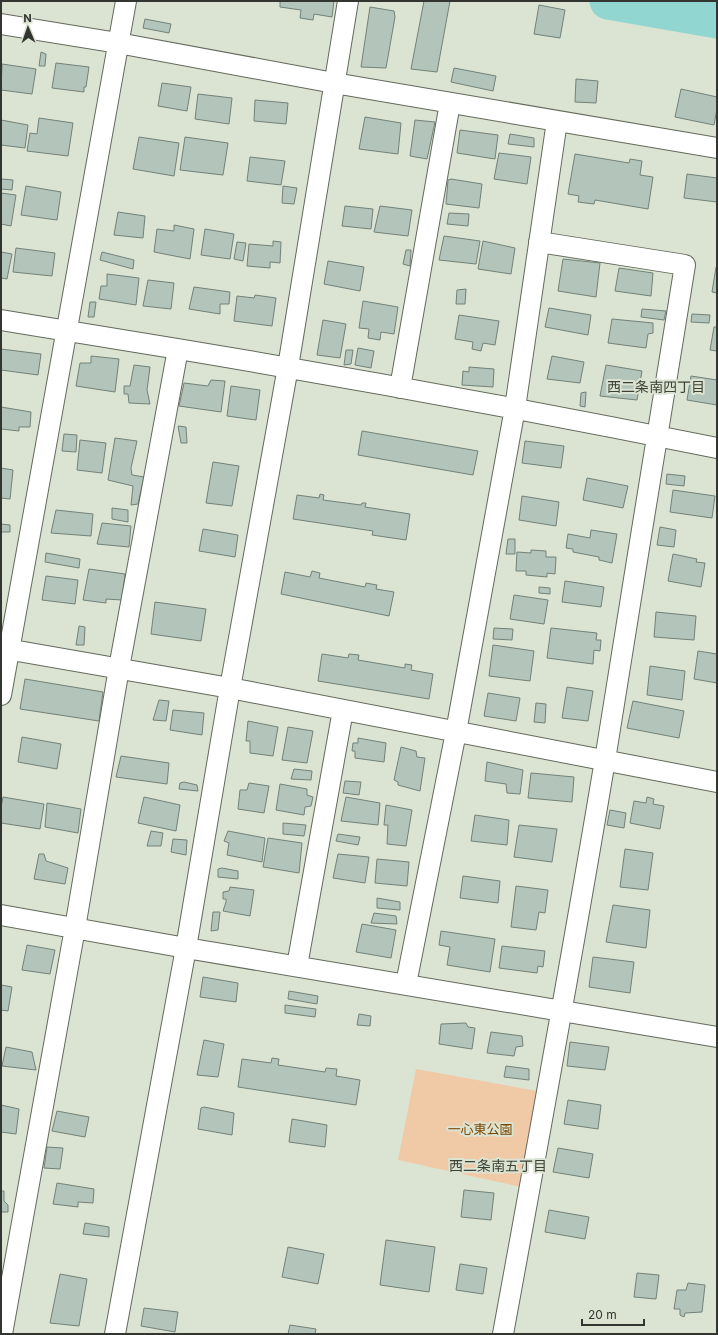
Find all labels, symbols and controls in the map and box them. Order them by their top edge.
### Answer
north arrow [8,8,48,48]
text: N [23,11,32,25]
district label: 西二条南四丁目 [607,378,705,395]
park label: 一心東公園 [447,1121,513,1137]
district label: 西二条南五丁目 [449,1157,547,1174]
scale bar [582,1301,644,1327]
text: 20 m [588,1307,617,1322]

